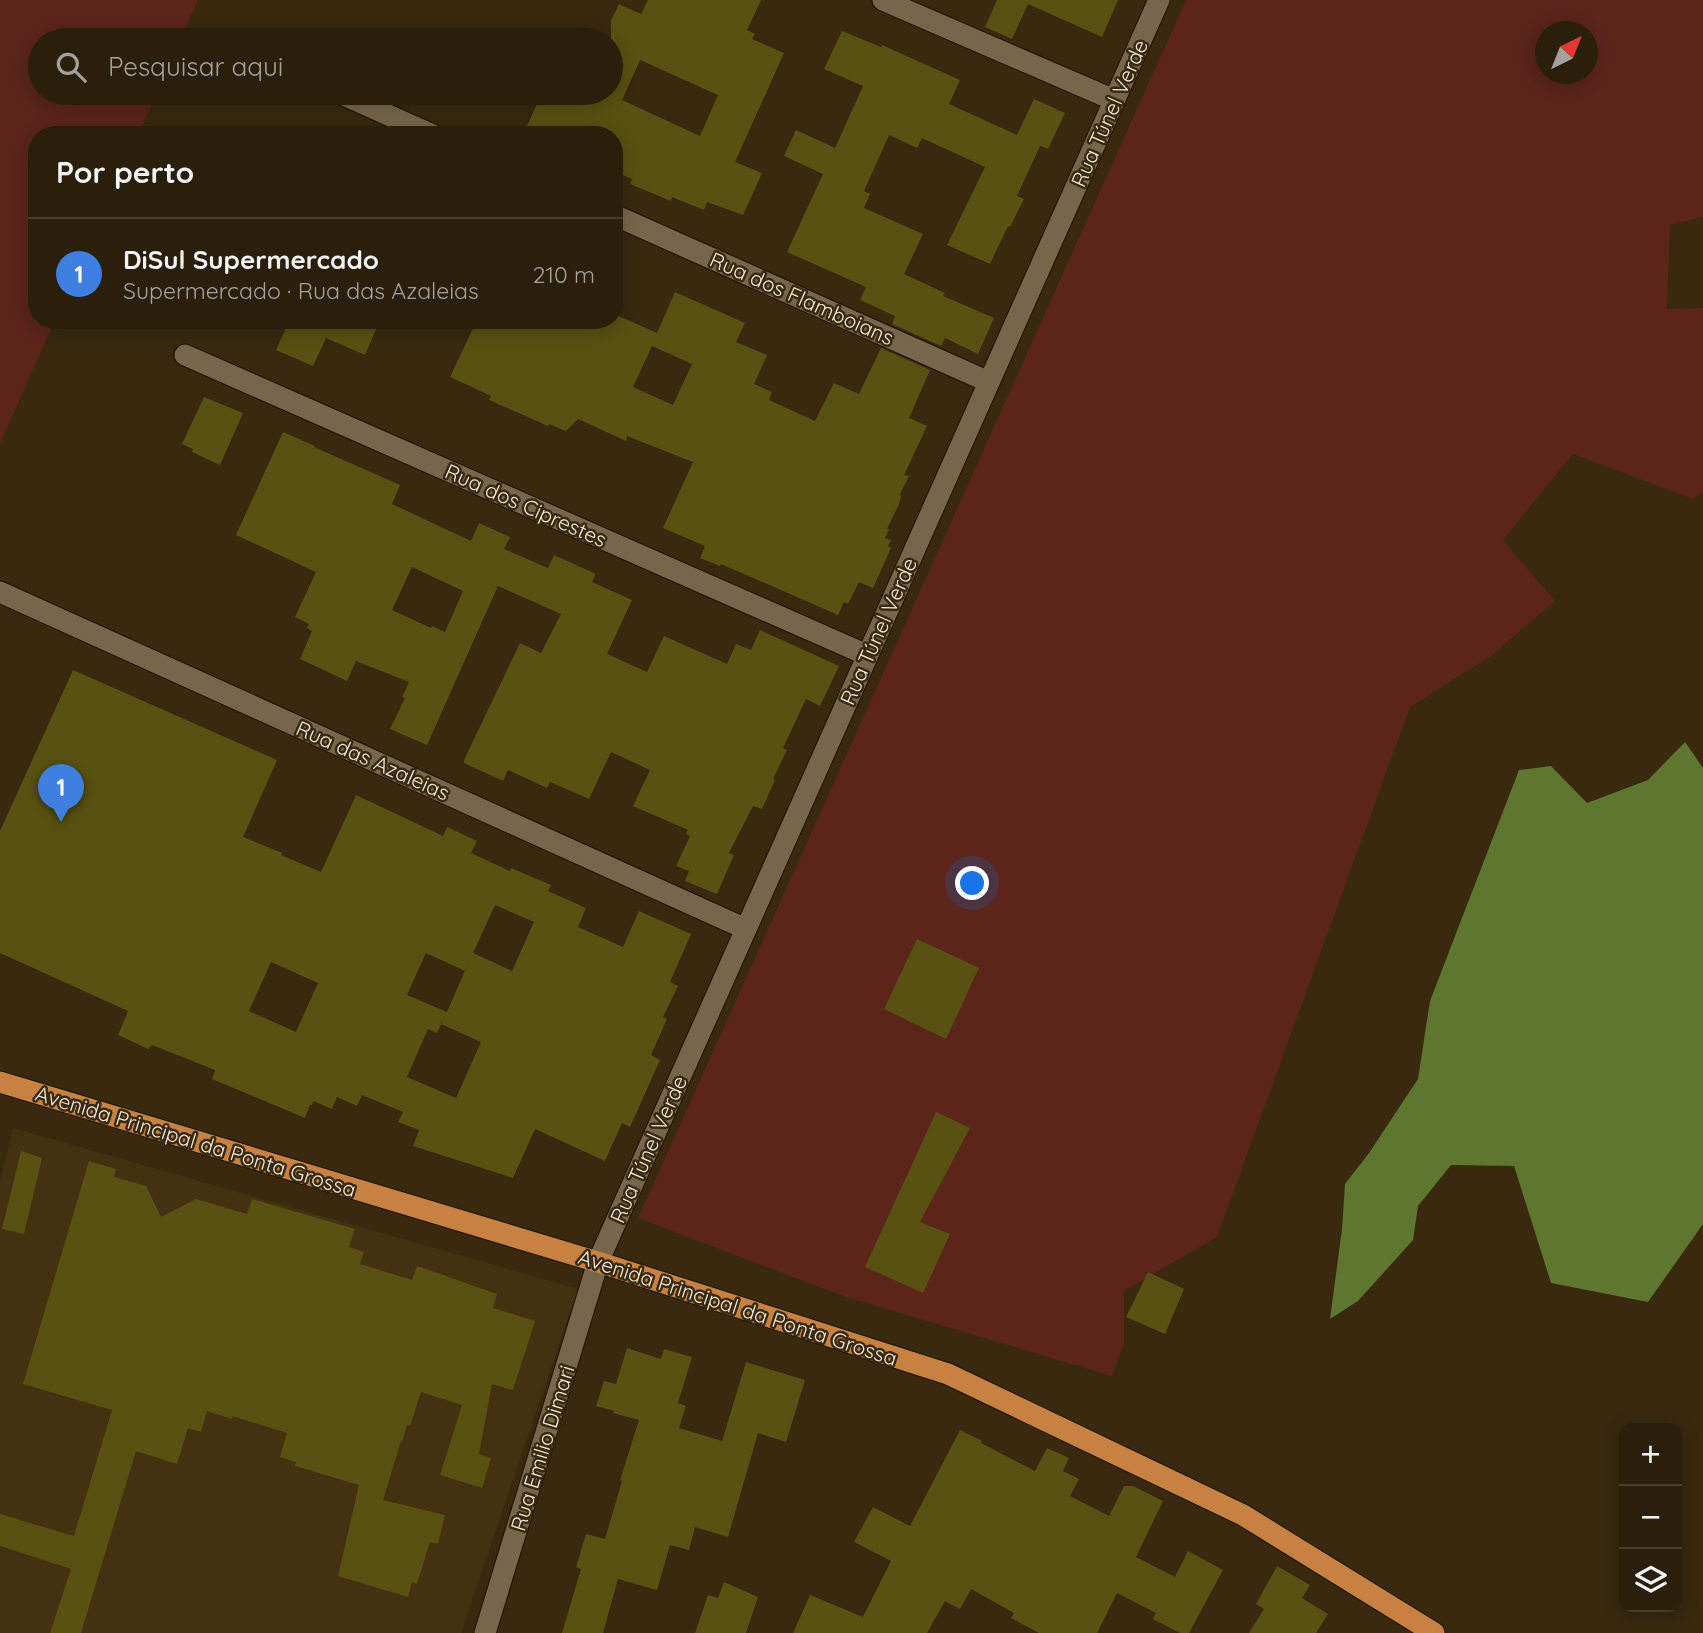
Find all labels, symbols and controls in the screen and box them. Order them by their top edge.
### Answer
north arrow [1535,21,1598,84]
search box [28,28,623,105]
street label: Rua Túnel Verde [1065,35,1153,191]
icon: search [52,48,90,86]
text: Pesquisar aqui [108,50,283,83]
text: Por perto [56,153,194,191]
text: DiSul Supermercado [123,243,379,276]
street label: Rua dos Flamboians [706,246,898,350]
text: 1 [75,260,83,289]
text: 210 m [533,260,595,289]
text: Supermercado · Rua das Azaleias [123,276,479,305]
street label: Rua dos Ciprestes [441,458,611,552]
street label: Rua Túnel Verde [834,553,922,709]
street label: Rua das Azaleias [292,715,454,805]
pin: 1 [38,764,84,822]
your location [955,866,989,900]
street label: Rua Túnel Verde [604,1071,692,1227]
street label: Avenida Principal da Ponta Grossa [33,1080,359,1202]
street label: Avenida Principal da Ponta Grossa [575,1243,901,1371]
street label: Rua Emilio Dimari [504,1362,580,1534]
map controls [1619,1423,1682,1612]
button: + [1619,1423,1682,1486]
button: − [1619,1486,1682,1549]
button: layers [1619,1549,1682,1612]

